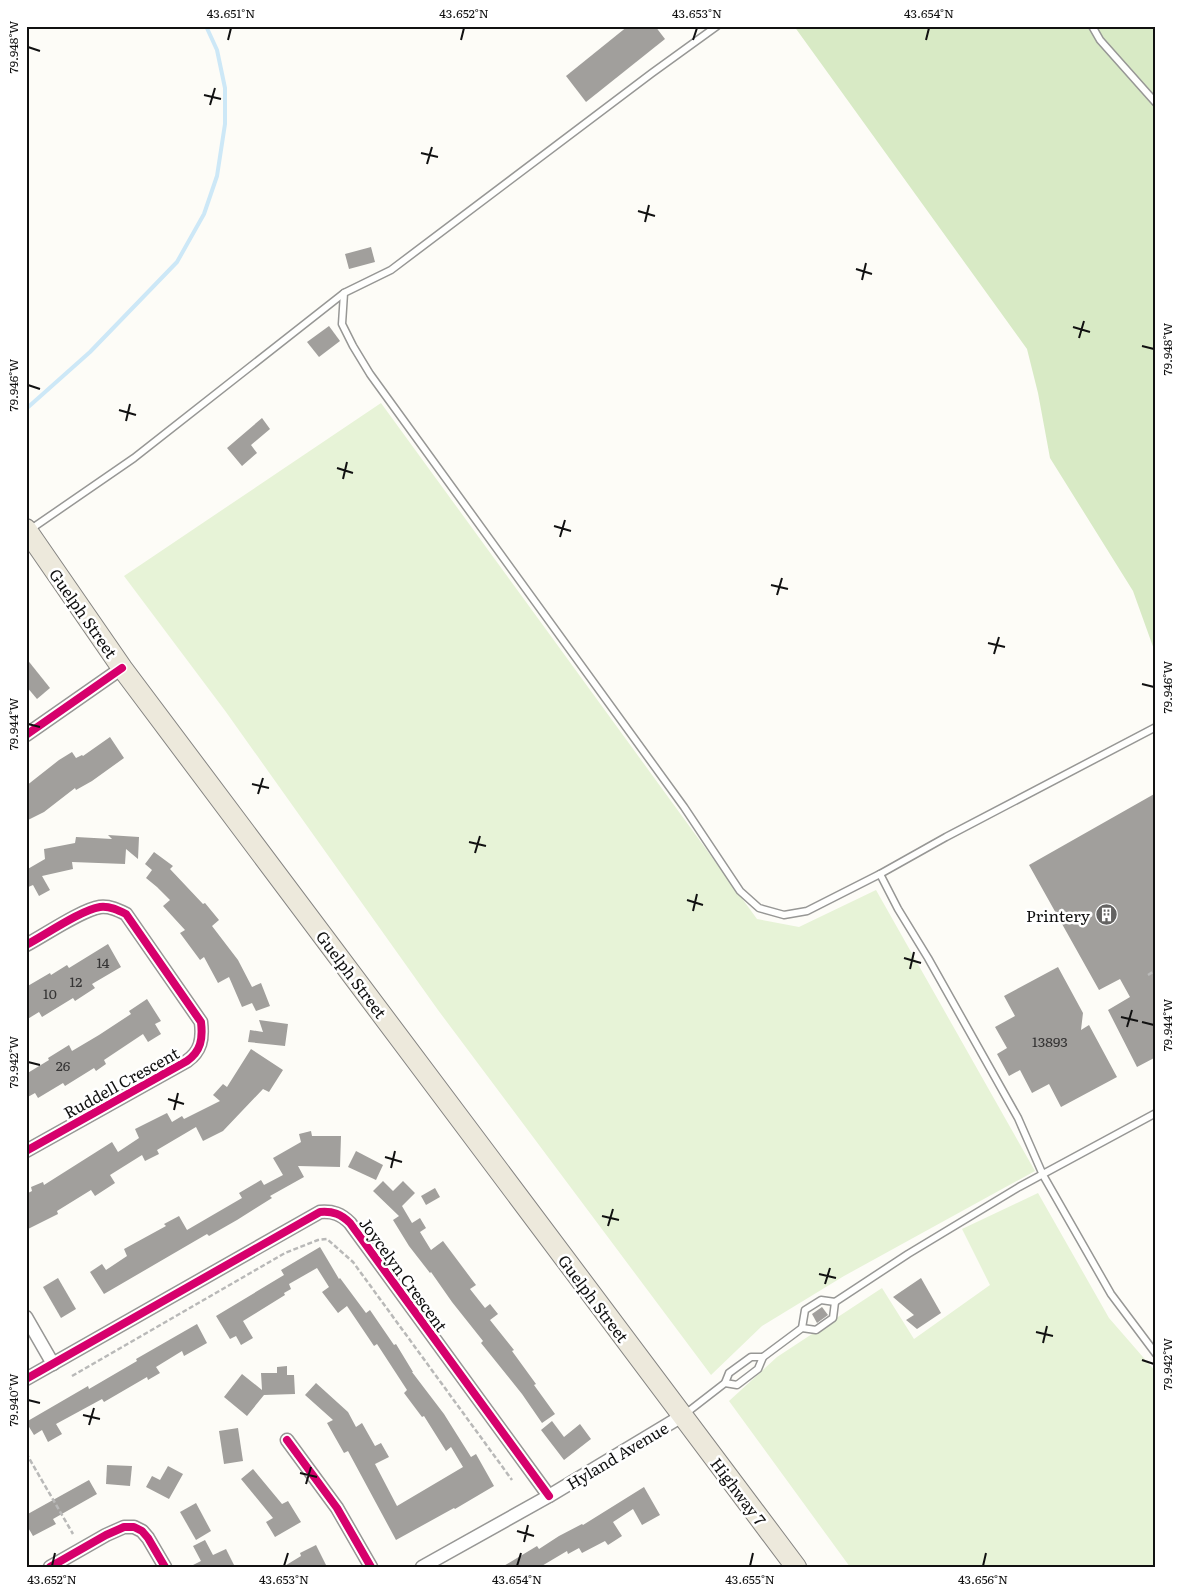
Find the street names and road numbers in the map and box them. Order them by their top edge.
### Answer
street label: Guelph Street [44,563,124,663]
street label: Guelph Street [311,925,393,1023]
street label: Ruddell Crescent [59,1040,184,1124]
street label: Joycelyn Crescent [354,1212,454,1337]
street label: Guelph Street [553,1249,635,1347]
street label: Hyland Avenue [562,1415,672,1495]
street label: Highway 7 [706,1452,772,1530]

